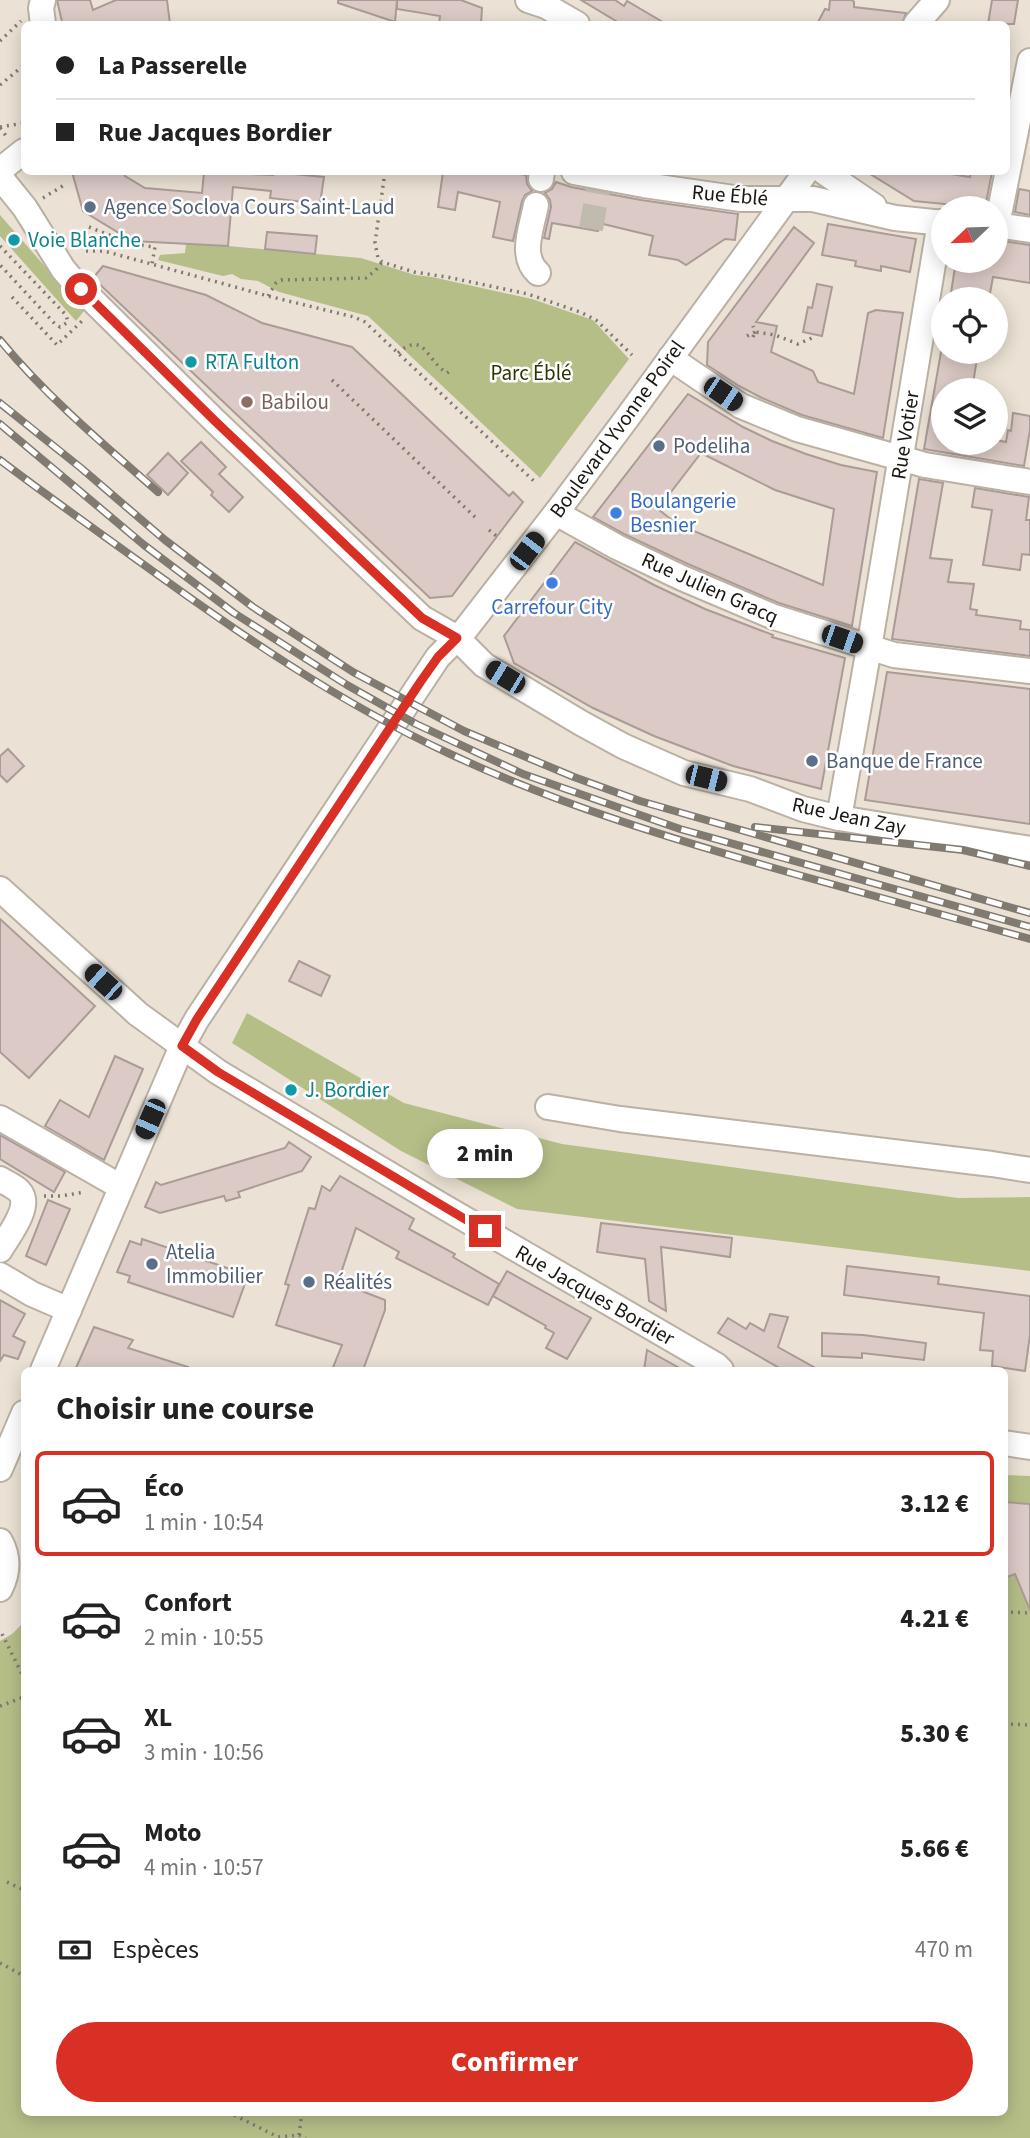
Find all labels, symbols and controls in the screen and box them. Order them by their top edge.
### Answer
text: La Passerelle [98,47,247,84]
text: Rue Jacques Bordier [98,114,332,151]
street label: Rue Éblé [691,177,769,213]
place label: Agence Soclova Cours Saint-Laud [104,192,395,222]
north arrow [931,196,1008,273]
map controls [931,196,1008,455]
marker: Agence Soclova Cours Saint-Laud [82,199,98,215]
place label: Voie Blanche [28,225,141,255]
marker: Voie Blanche [6,232,22,248]
route start [65,273,97,305]
button: locate [931,287,1008,364]
street label: Boulevard Yvonne Poirel [542,334,692,524]
place label: RTA Fulton [205,347,299,377]
marker: RTA Fulton [183,354,199,370]
park label: Parc Éblé [491,358,571,388]
car [700,374,747,414]
button: layers [931,378,1008,455]
place label: Babilou [261,387,329,417]
street label: Rue Votier [883,388,927,482]
marker: Babilou [239,394,255,410]
place label: Podeliha [673,431,750,461]
marker: Podeliha [651,438,667,454]
place label: Boulangerie Besnier [630,486,736,540]
marker: Boulangerie Besnier [608,505,624,521]
car [506,528,549,574]
street label: Rue Julien Gracq [637,544,783,632]
marker: Carrefour City [544,575,560,591]
place label: Carrefour City [491,592,613,622]
car [819,622,866,656]
car [482,657,529,697]
place label: Banque de France [826,746,983,776]
marker: Banque de France [804,753,820,769]
car [684,763,729,793]
street label: Rue Jean Zay [789,789,909,843]
car [81,960,126,1004]
place label: J. Bordier [305,1075,390,1105]
marker: J. Bordier [283,1082,299,1098]
car [132,1096,169,1142]
callout: 2 min [427,1130,543,1178]
text: 2 min [457,1137,513,1170]
route end [469,1215,501,1247]
place label: Atelia Immobilier [166,1237,263,1291]
street label: Rue Jacques Bordier [510,1237,681,1353]
marker: Atelia Immobilier [144,1256,160,1272]
place label: Réalités [323,1267,392,1297]
marker: Réalités [301,1274,317,1290]
text: Choisir une course [56,1386,314,1432]
text: Éco [144,1469,184,1506]
icon: car [60,1472,123,1535]
text: 3.12 € [900,1485,969,1522]
text: 1 min · 10:54 [144,1506,264,1539]
text: Confort [144,1584,232,1621]
icon: car [60,1587,123,1650]
text: 4.21 € [900,1600,969,1637]
text: 2 min · 10:55 [144,1621,264,1654]
text: XL [144,1699,172,1736]
icon: car [60,1702,123,1765]
text: 5.30 € [900,1715,969,1752]
text: 3 min · 10:56 [144,1736,264,1769]
text: Moto [144,1814,201,1851]
icon: car [60,1817,123,1880]
text: 5.66 € [900,1830,969,1867]
text: 4 min · 10:57 [144,1851,264,1884]
icon: cash [56,1931,94,1969]
text: Espèces [112,1931,199,1968]
text: 470 m [915,1933,973,1966]
button: Confirmer [56,2022,973,2102]

